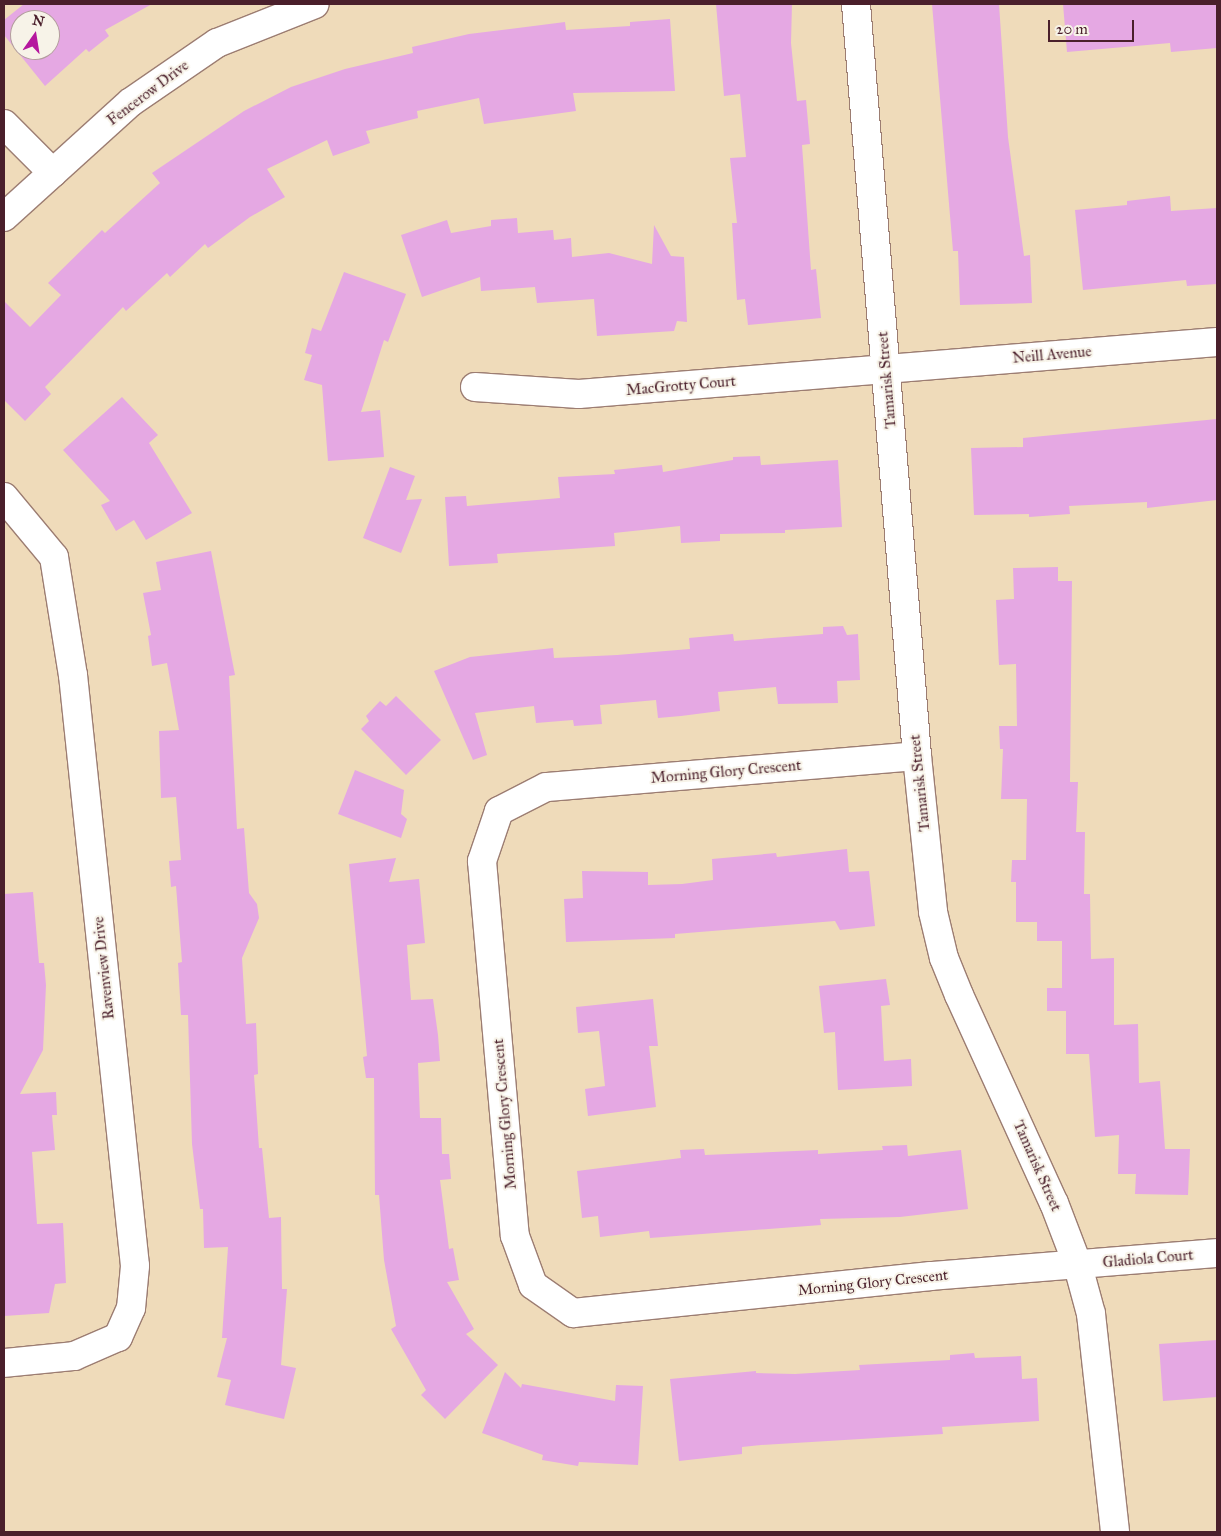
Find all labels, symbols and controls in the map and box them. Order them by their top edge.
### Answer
north arrow [10,10,60,60]
scale bar [1051,10,1137,42]
text: N [31,11,46,30]
text: 20 m [1056,20,1088,38]
street label: Fencerow Drive [104,57,192,129]
street label: Tamarisk Street [874,331,900,429]
street label: Neill Avenue [1012,343,1092,367]
street label: MacGrotty Court [625,372,737,400]
street label: Tamarisk Street [906,734,934,832]
street label: Morning Glory Crescent [650,756,802,788]
street label: Ravenview Drive [90,916,118,1020]
street label: Morning Glory Crescent [489,1038,521,1190]
street label: Tamarisk Street [1009,1118,1065,1214]
street label: Gladiola Court [1102,1246,1194,1272]
street label: Morning Glory Crescent [797,1266,949,1300]

